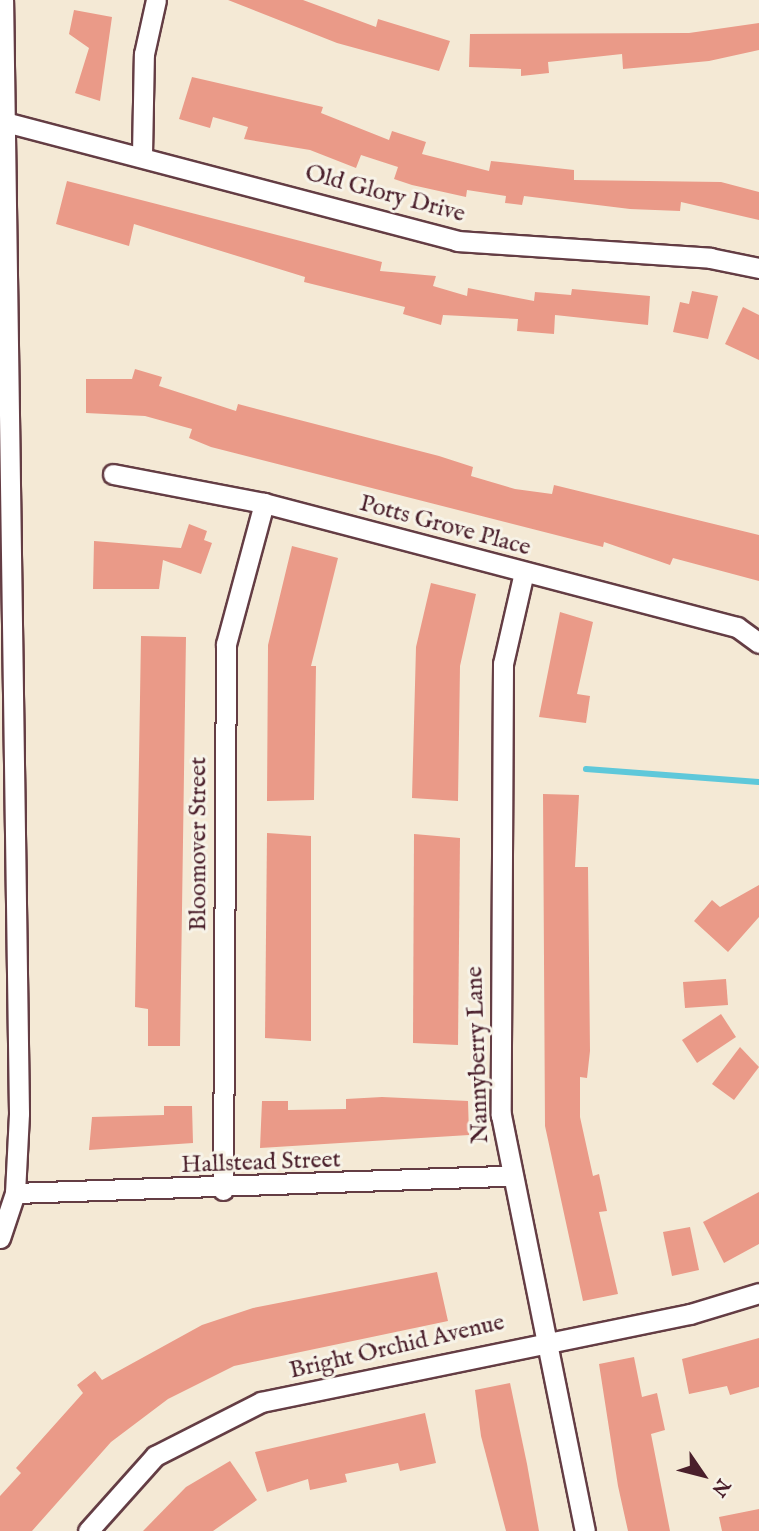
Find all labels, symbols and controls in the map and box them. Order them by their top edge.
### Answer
street label: Old Glory Drive [302,159,468,229]
street label: Potts Grove Place [356,489,534,563]
street label: Bloomover Street [185,757,213,931]
street label: Nannyberry Lane [461,966,495,1144]
street label: Hallstead Street [181,1146,341,1180]
street label: Bright Orchid Avenue [287,1308,507,1386]
north arrow [668,1440,738,1510]
text: N [706,1473,735,1501]

